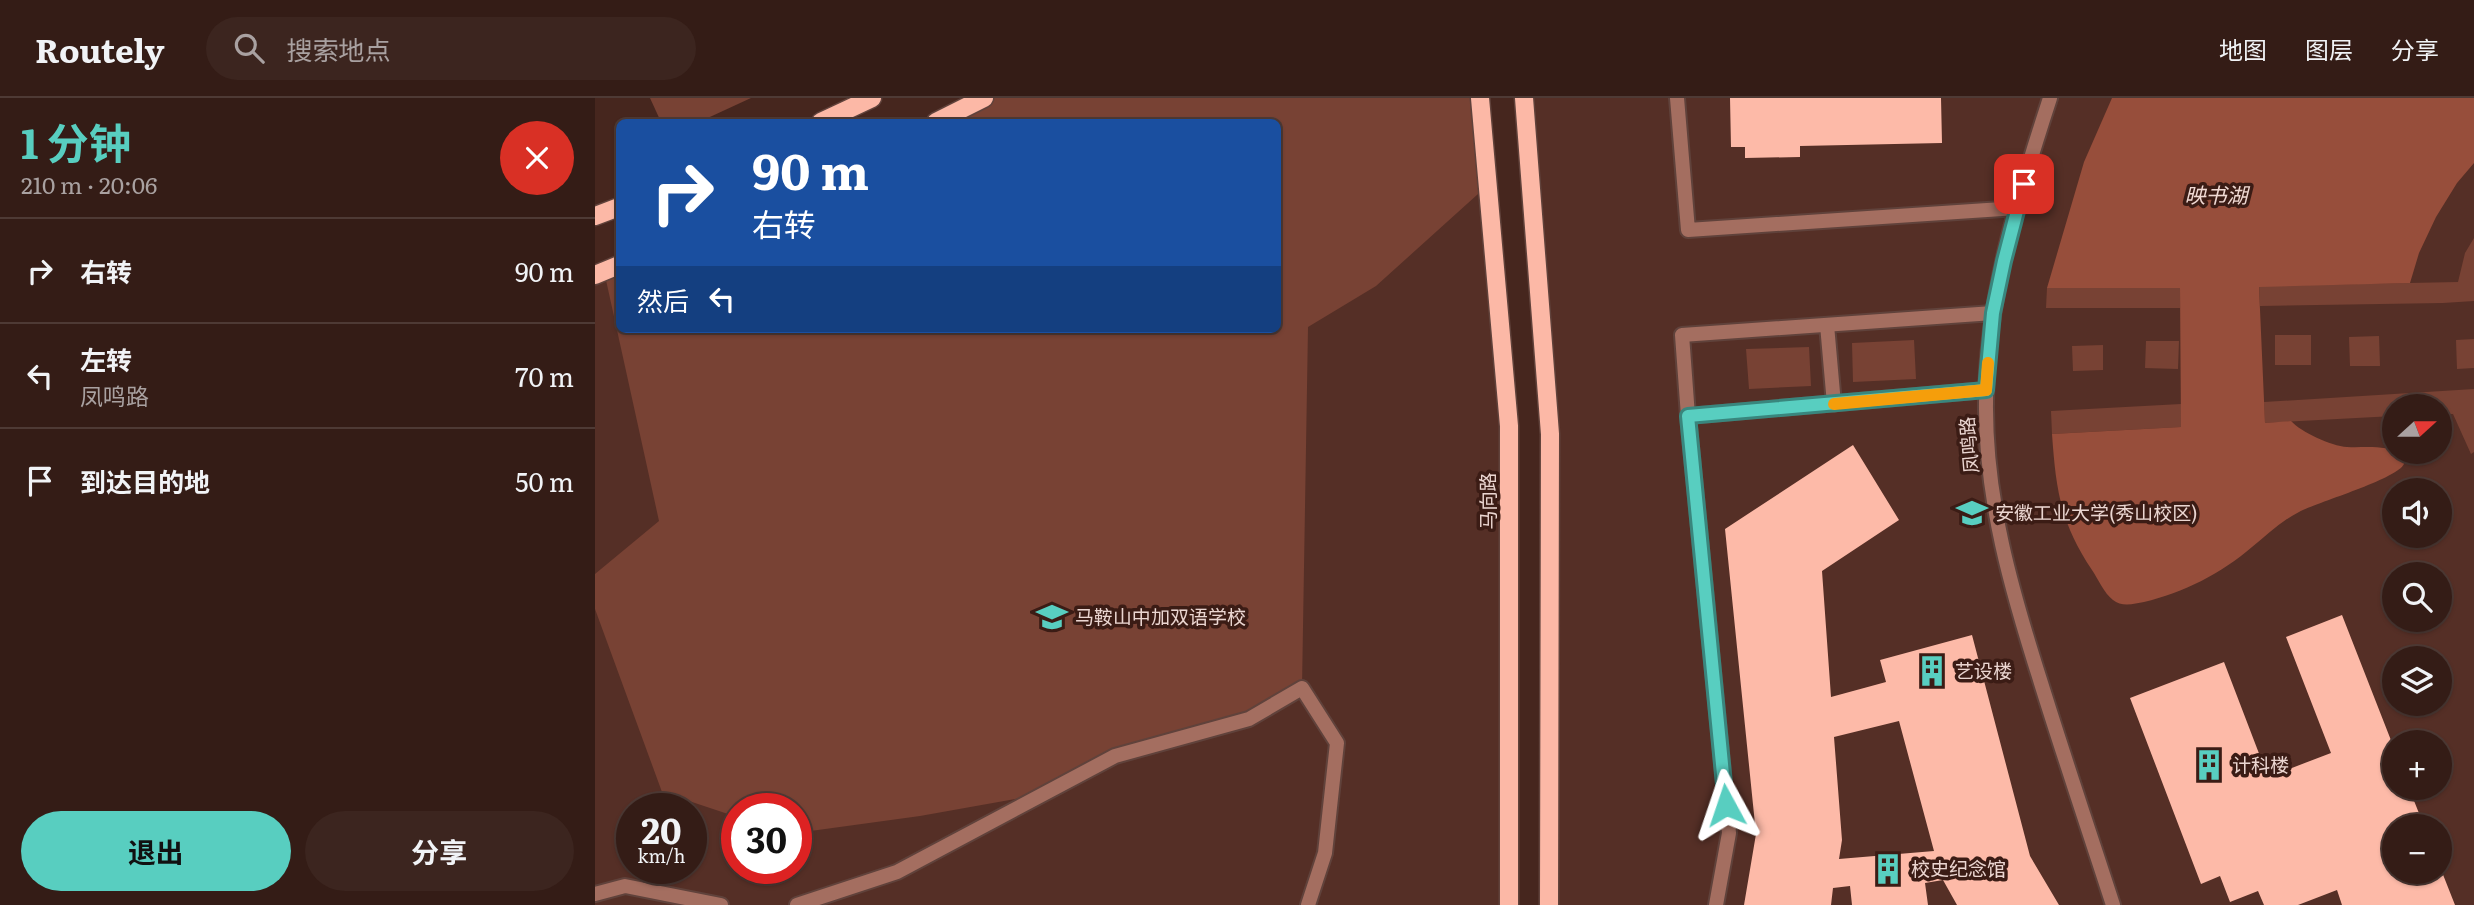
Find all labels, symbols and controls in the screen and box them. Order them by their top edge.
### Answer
search box [206,17,696,80]
text: Routely [35,24,164,73]
icon: search [230,29,268,67]
text: 搜索地点 [286,29,390,68]
text: 地图 [2219,31,2267,66]
text: 图层 [2305,31,2353,66]
text: 分享 [2391,31,2439,66]
text: 1 分钟 [21,110,131,172]
button: close [500,121,574,195]
text: 90 m [752,132,869,205]
icon: right [637,147,728,238]
pin [1994,154,2054,214]
icon: arrive [2005,165,2043,203]
text: 210 m · 20:06 [21,167,157,201]
water label: 映书湖 [2185,178,2250,209]
text: 右转 [752,199,816,247]
text: 右转 [80,251,132,290]
text: 90 m [515,251,574,290]
icon: right [21,252,59,290]
text: 然后 [637,280,689,319]
icon: left [703,280,741,318]
text: 左转 [80,339,132,378]
text: 70 m [515,356,574,395]
icon: left [21,357,59,395]
text: 凤鸣路 [80,378,149,412]
north arrow [2382,394,2452,464]
map controls [2382,394,2452,884]
street label: 凤鸣路 [1952,415,1984,475]
text: 到达目的地 [80,461,210,500]
text: 50 m [515,461,574,500]
icon: arrive [21,462,59,500]
street label: 马向路 [1473,472,1501,530]
button: sound [2382,478,2452,548]
school or university icon: 安徽工业大学(秀山校区) [1955,496,1989,530]
place label: 安徽工业大学(秀山校区) [1995,498,2198,526]
button: search [2382,562,2452,632]
school or university icon: 马鞍山中加双语学校 [1035,600,1069,634]
place label: 马鞍山中加双语学校 [1075,602,1246,630]
button: layers [2382,646,2452,716]
building icon: 艺设楼 [1915,654,1949,688]
place label: 艺设楼 [1955,656,2012,684]
button: + [2382,730,2452,800]
building icon: 计科楼 [2192,748,2226,782]
place label: 计科楼 [2232,750,2289,778]
position arrow [1689,768,1763,842]
speed limit sign: 30 [721,793,812,884]
text: 20 [641,803,682,855]
button: 退出 [21,811,291,891]
button: 分享 [305,811,574,891]
button: − [2382,814,2452,884]
text: km/h [638,842,685,869]
building icon: 校史纪念馆 [1871,852,1905,886]
place label: 校史纪念馆 [1911,854,2006,882]

